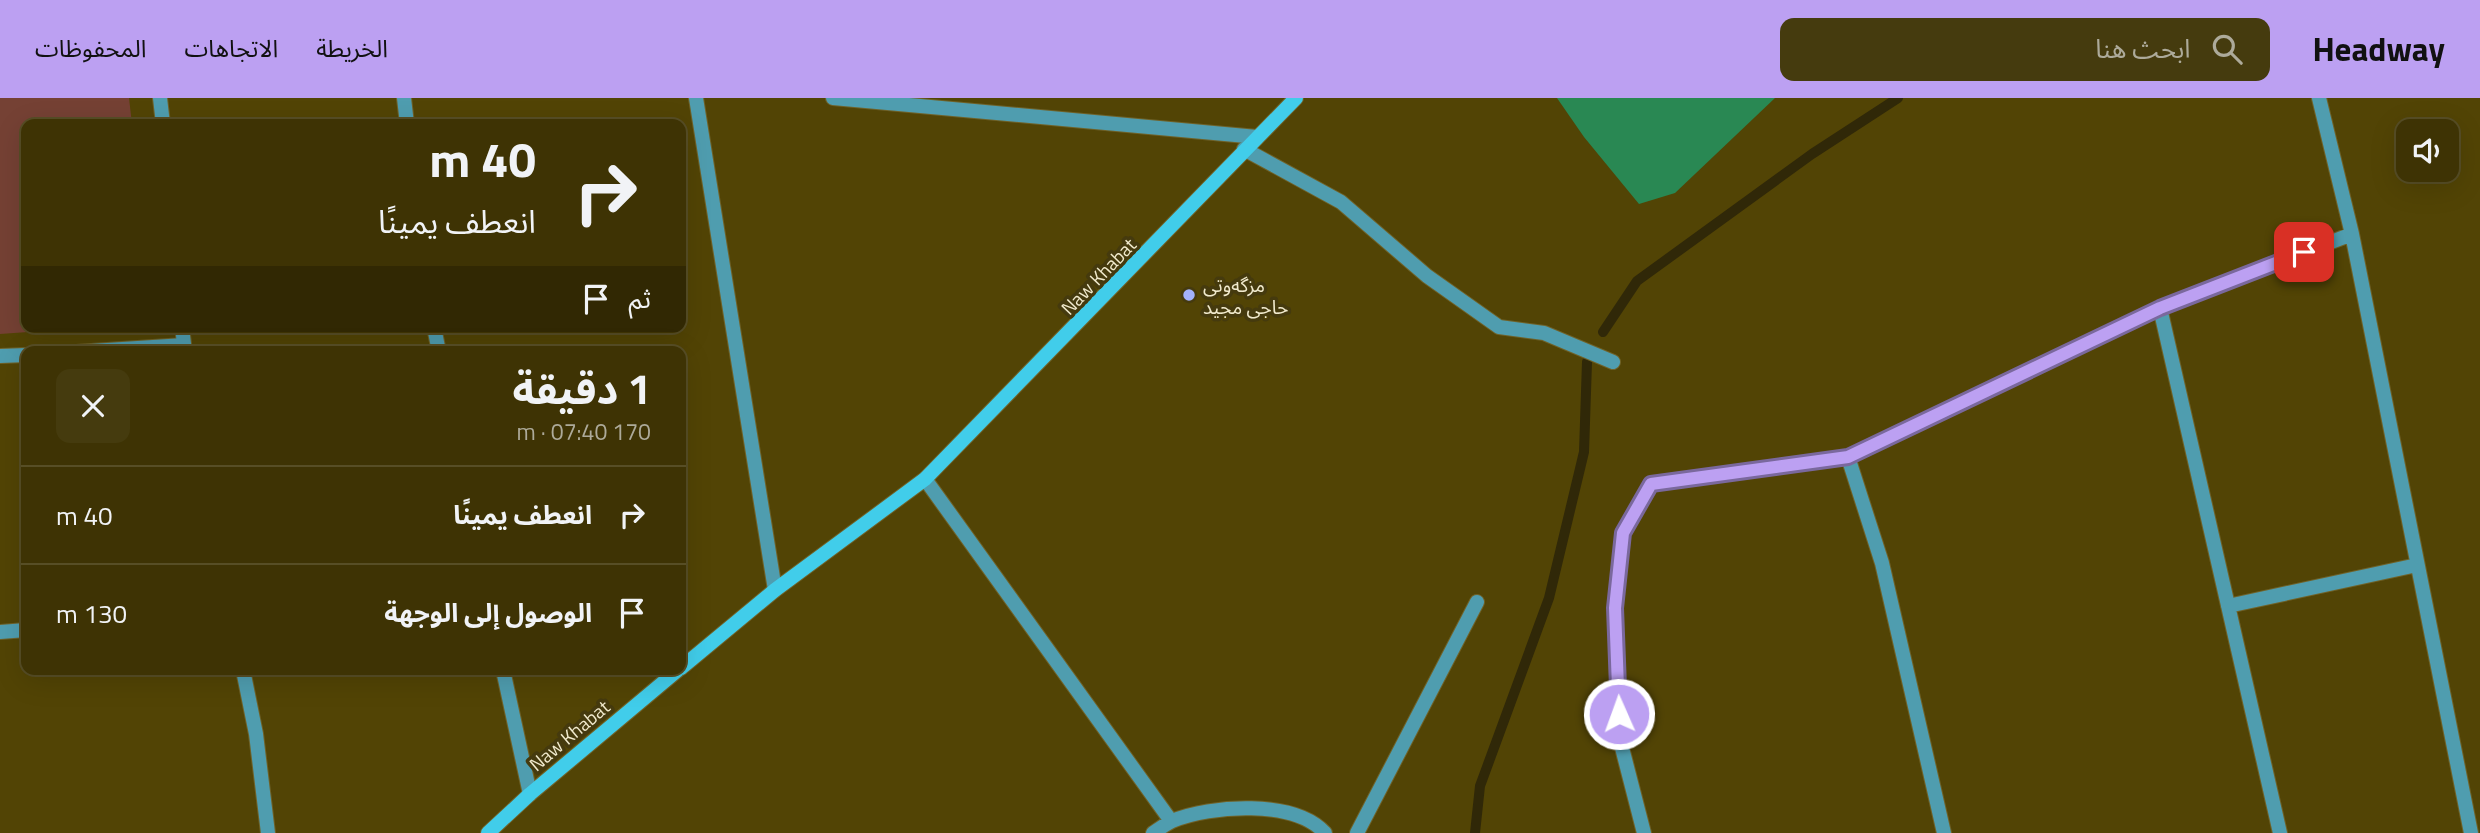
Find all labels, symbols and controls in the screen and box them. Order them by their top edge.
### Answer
search box [1780,18,2270,81]
text: Headway [2312,24,2445,74]
text: ابحث هنا [2095,29,2190,68]
text: المحفوظات [35,30,146,66]
text: الاتجاهات [184,30,278,66]
text: الخريطة [316,30,388,66]
icon: search [2208,30,2246,68]
map controls [2396,119,2459,182]
button: sound [2396,119,2459,182]
text: 40 m [429,121,536,196]
icon: right [560,147,651,238]
text: انعطف يمينًا [378,197,536,245]
pin [2274,222,2334,282]
street label: Naw Khabat [1054,231,1143,321]
icon: arrive [2285,233,2323,271]
place label: مزگەوتى حاجى مجيد [1203,270,1288,321]
text: ثم [629,279,651,318]
icon: arrive [577,280,615,318]
marker: مزگەوتى حاجى مجيد [1181,287,1197,303]
text: 1 دقيقة [513,356,651,420]
button: close [56,369,130,443]
text: 170 m · 07:40 [516,414,651,449]
text: انعطف يمينًا [453,495,592,534]
text: 40 m [56,496,113,535]
icon: right [613,496,651,534]
text: الوصول إلى الوجهة [384,593,592,632]
text: 130 m [56,594,127,633]
icon: arrive [613,594,651,632]
position arrow [1582,677,1656,751]
street label: Naw Khabat [522,692,616,778]

